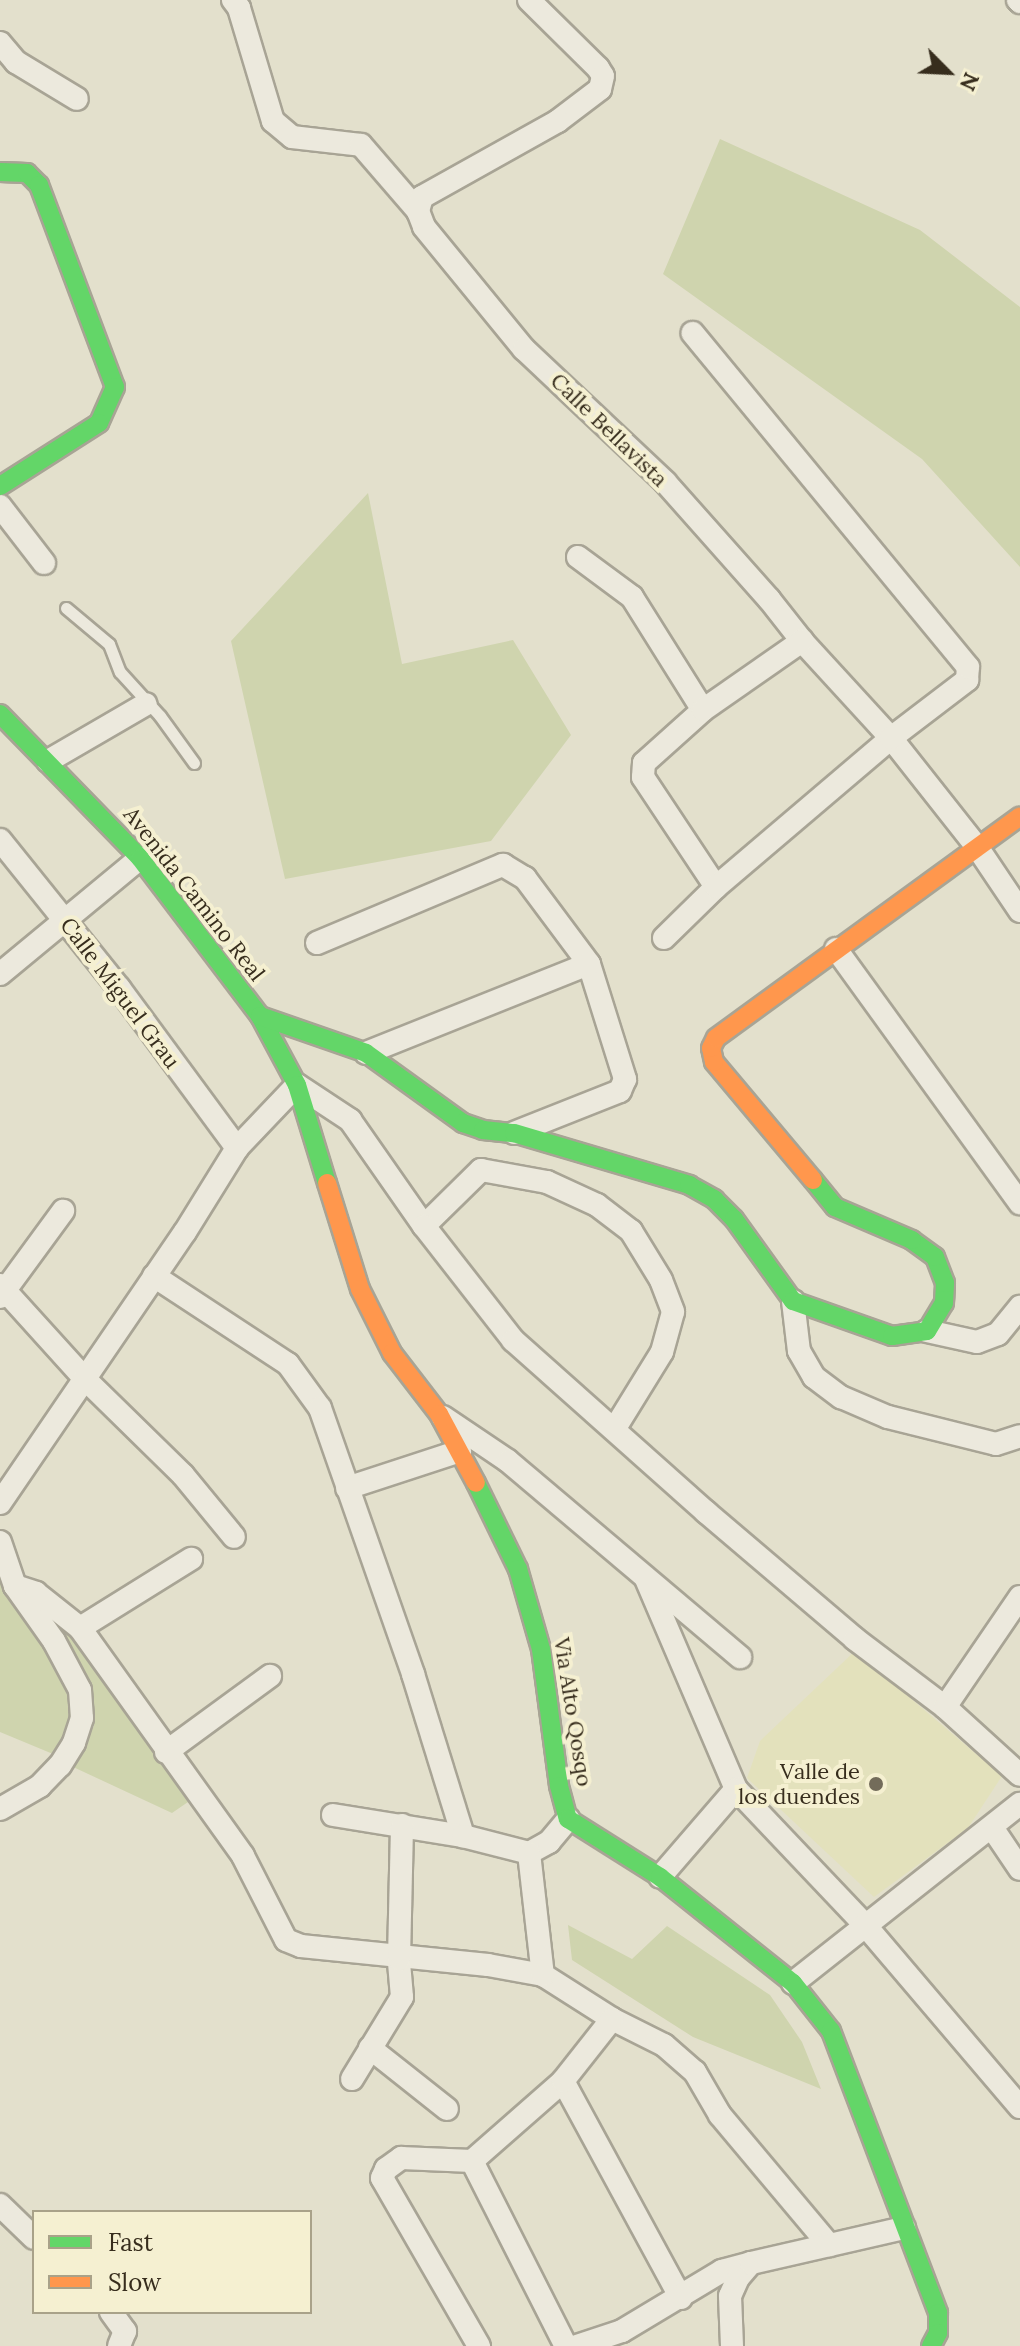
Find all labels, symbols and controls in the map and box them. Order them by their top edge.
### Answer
north arrow [908,32,988,112]
text: N [954,68,986,95]
street label: Calle Bellavista [545,368,673,492]
street label: Avenida Camino Real [118,802,270,986]
street label: Calle Miguel Grau [55,912,185,1074]
street label: Via Alto Qosqo [548,1636,598,1788]
place label: Valle de los duendes [738,1758,860,1810]
marker: Valle de los duendes [867,1775,885,1793]
legend [32,2210,312,2314]
text: Fast [108,2227,153,2258]
text: Slow [108,2267,161,2298]

